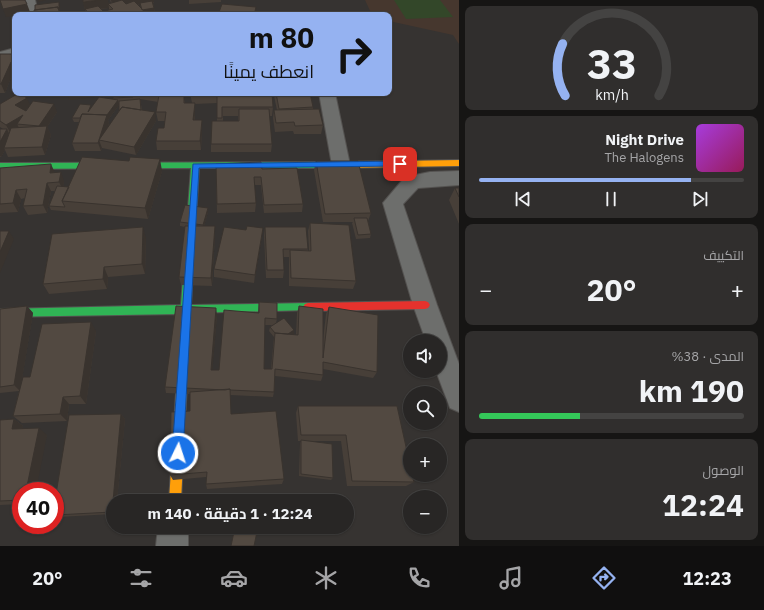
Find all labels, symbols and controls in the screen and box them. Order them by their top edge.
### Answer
text: 80 m [249,19,314,56]
icon: right [328,28,380,80]
text: 33 [587,36,636,90]
text: انعطف يمينًا [223,60,314,83]
text: km/h [595,85,628,104]
text: Night Drive [605,130,684,149]
pin [383,147,417,181]
text: The Halogens [604,149,684,166]
icon: arrive [389,153,411,175]
icon: previous [512,188,534,210]
icon: pause [600,188,622,210]
icon: next [689,188,711,210]
text: التكييف [703,247,744,264]
text: 20° [586,270,637,309]
text: − [479,275,492,304]
text: + [731,275,744,304]
map controls [403,334,447,534]
button: sound [403,334,447,378]
text: المدى · 38% [672,348,744,365]
text: 190 km [639,371,744,410]
button: search [403,386,447,430]
position arrow [157,432,199,474]
button: + [403,438,447,482]
text: الوصول [703,462,744,479]
speed limit sign: 40 [12,482,64,534]
text: 12:24 [662,485,744,524]
button: − [403,490,447,534]
text: 12:24 · 1 دقيقة · 140 m [148,504,312,523]
icon: filters [127,564,155,592]
icon: car [220,564,248,592]
icon: climate [312,564,340,592]
icon: phone [405,564,433,592]
icon: music [497,564,525,592]
icon: directions [590,564,618,592]
text: 20° [32,567,62,590]
text: 12:23 [683,567,732,590]

